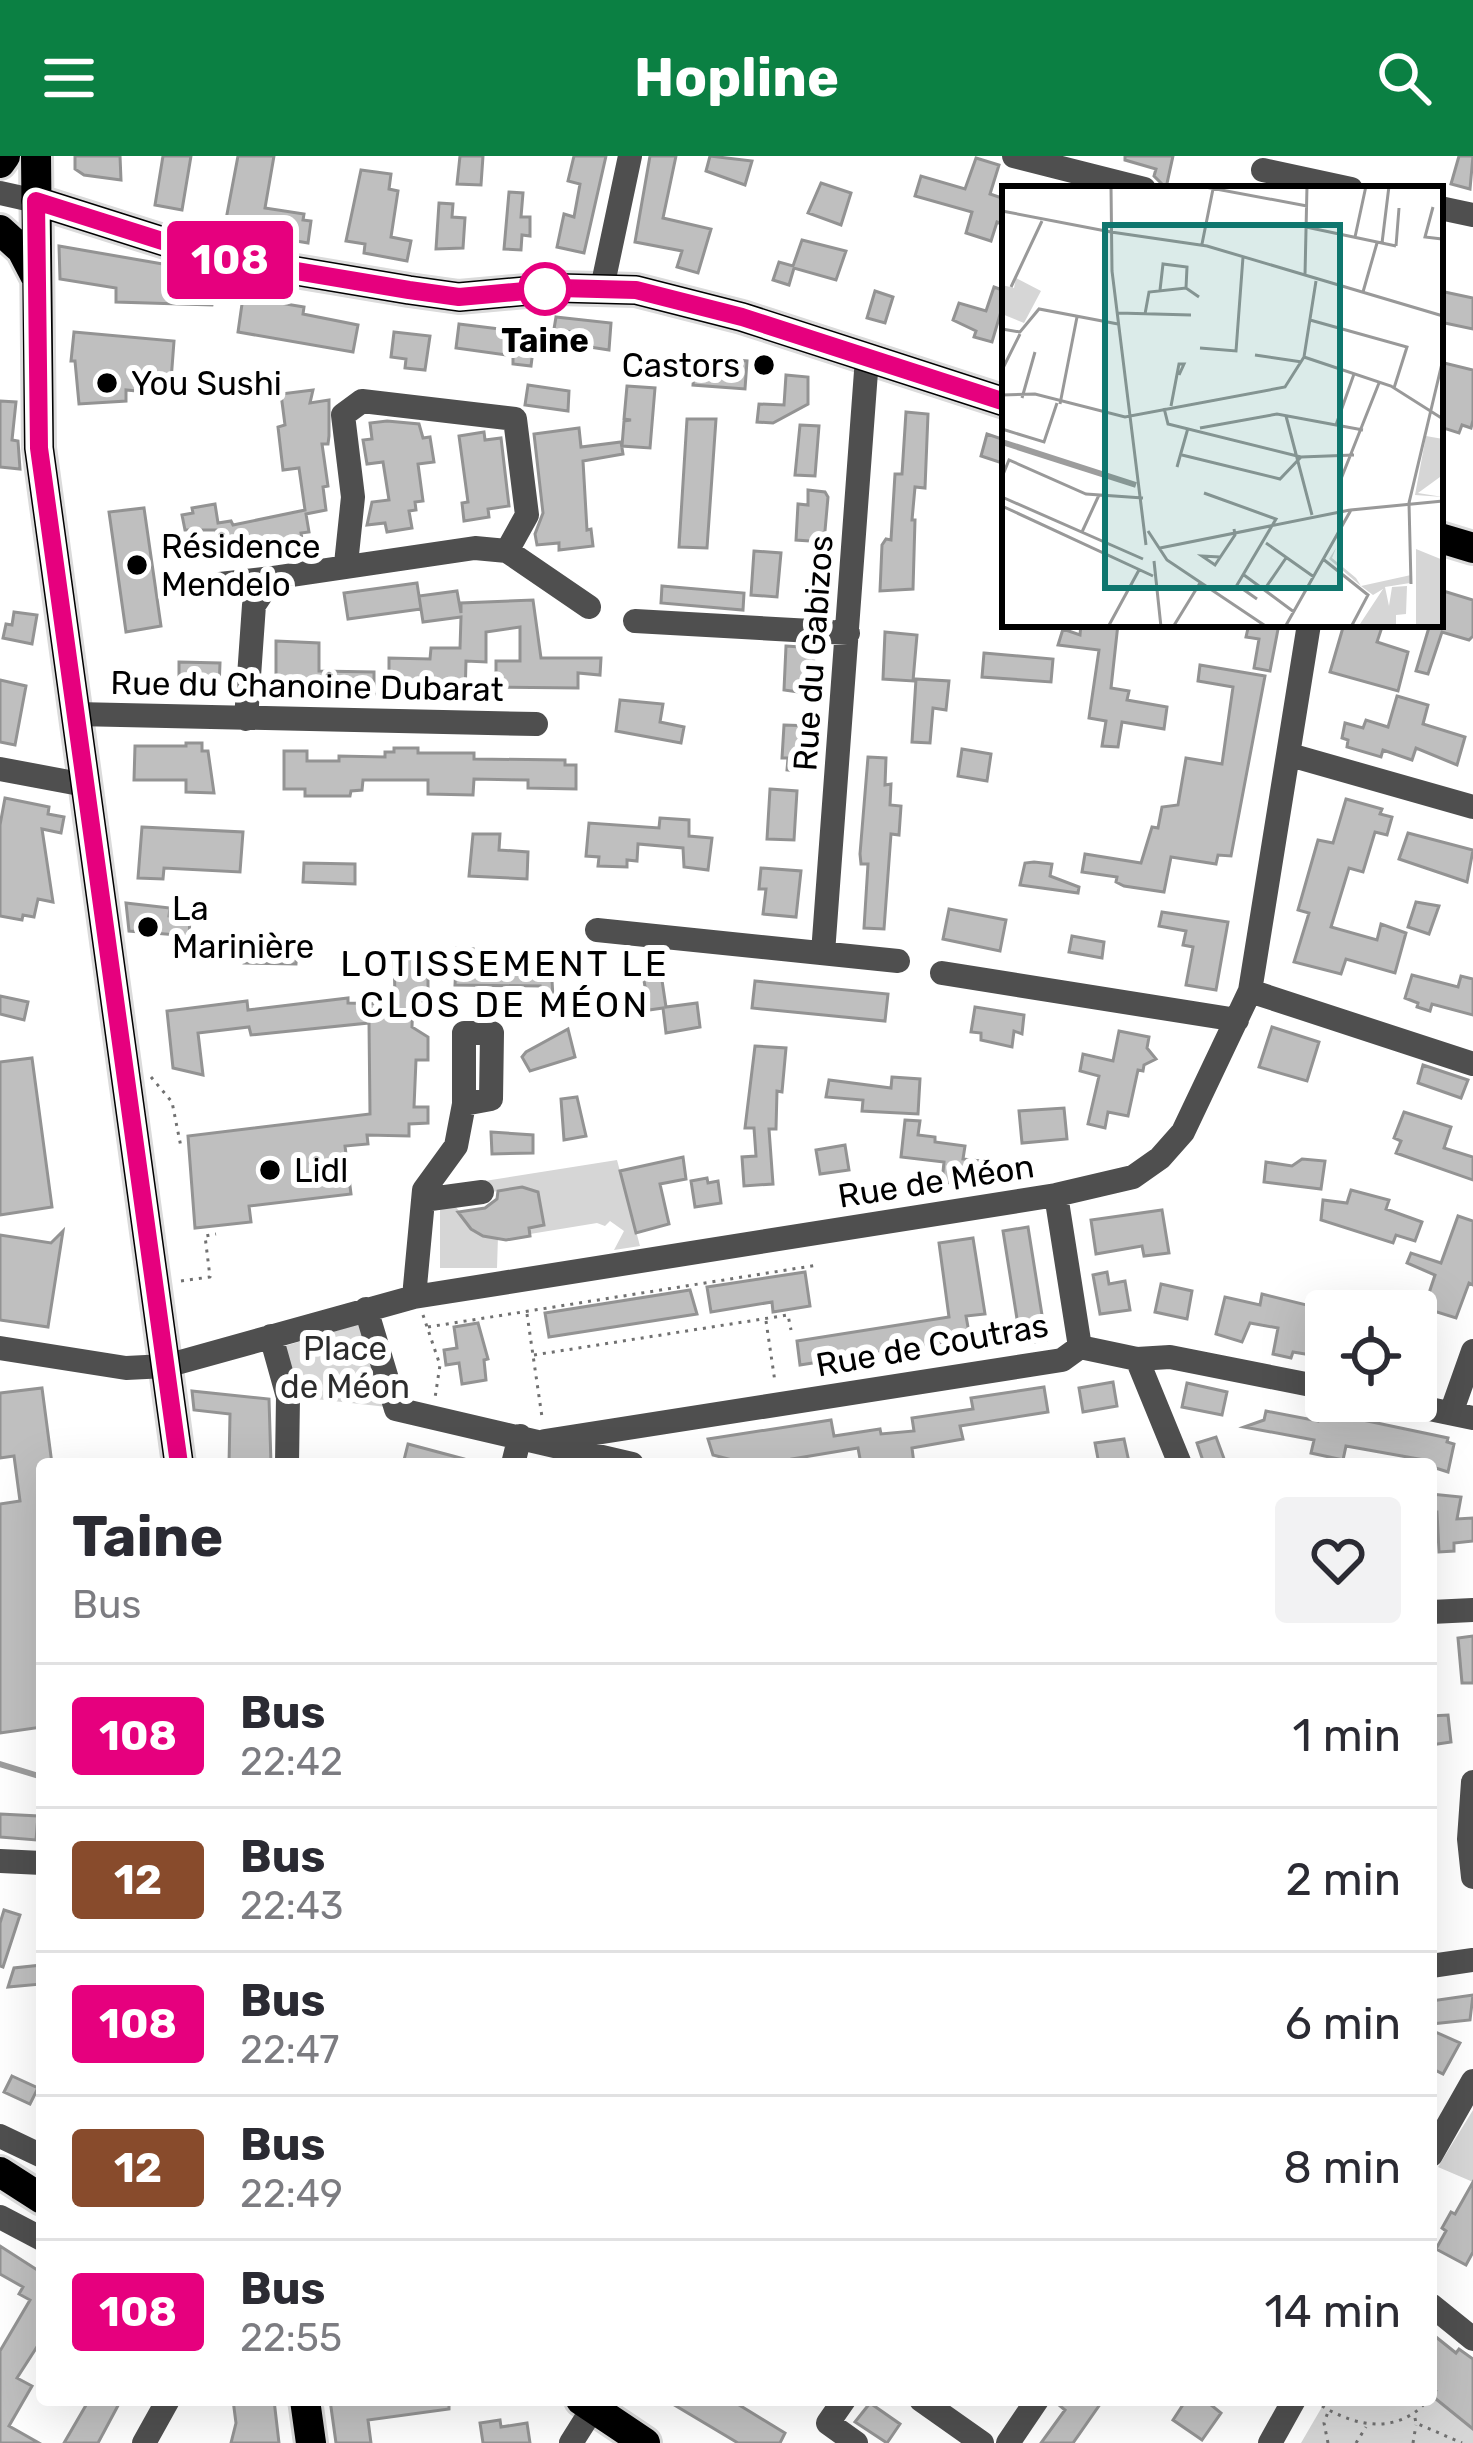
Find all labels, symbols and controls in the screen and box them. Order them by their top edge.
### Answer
icon: menu [36,45,102,111]
icon: search [1371,45,1437,111]
text: Hopline [634,46,839,110]
inset map [1002,186,1443,627]
line badge: 108 [161,221,299,299]
text: 108 [191,235,269,285]
marker: Taine [520,264,570,314]
place label: Taine [501,321,589,360]
place label: Castors [622,346,740,385]
marker: Castors [751,352,777,378]
place label: You Sushi [131,364,282,403]
marker: You Sushi [94,370,120,396]
place label: Résidence Mendelo [161,527,321,604]
street label: Rue du Gabizos [785,534,841,772]
marker: Résidence Mendelo [124,552,150,578]
street label: Rue du Chanoine Dubarat [110,663,504,709]
place label: La Marinière [172,889,314,966]
marker: La Marinière [135,914,161,940]
district label: LOTISSEMENT LE CLOS DE MÉON [340,942,670,1026]
street label: Rue de Méon [835,1146,1037,1216]
place label: Lidl [294,1151,348,1190]
marker: Lidl [257,1157,283,1183]
map controls [1305,1290,1437,1422]
button: locate [1305,1290,1437,1422]
street label: Rue de Coutras [813,1305,1051,1385]
park label: Place de Méon [280,1329,410,1406]
button: heart [1275,1497,1401,1623]
text: Taine [72,1503,223,1570]
text: Bus [72,1582,141,1628]
text: Bus [240,1686,325,1739]
text: 1 min [1293,1709,1401,1762]
text: 108 [99,1711,177,1761]
text: 22:42 [240,1739,343,1785]
text: Bus [240,1830,325,1883]
text: 2 min [1285,1853,1401,1906]
text: 12 [114,1855,162,1905]
text: 22:43 [240,1883,343,1929]
text: Bus [240,1974,325,2027]
text: 6 min [1285,1997,1401,2050]
text: 108 [99,1999,177,2049]
text: 22:47 [240,2027,339,2073]
text: Bus [240,2118,325,2171]
text: 8 min [1283,2141,1401,2194]
text: 12 [114,2143,162,2193]
text: 22:49 [240,2171,343,2217]
text: Bus [240,2262,325,2315]
text: 14 min [1265,2285,1401,2338]
text: 108 [99,2287,177,2337]
text: 22:55 [240,2315,342,2361]

